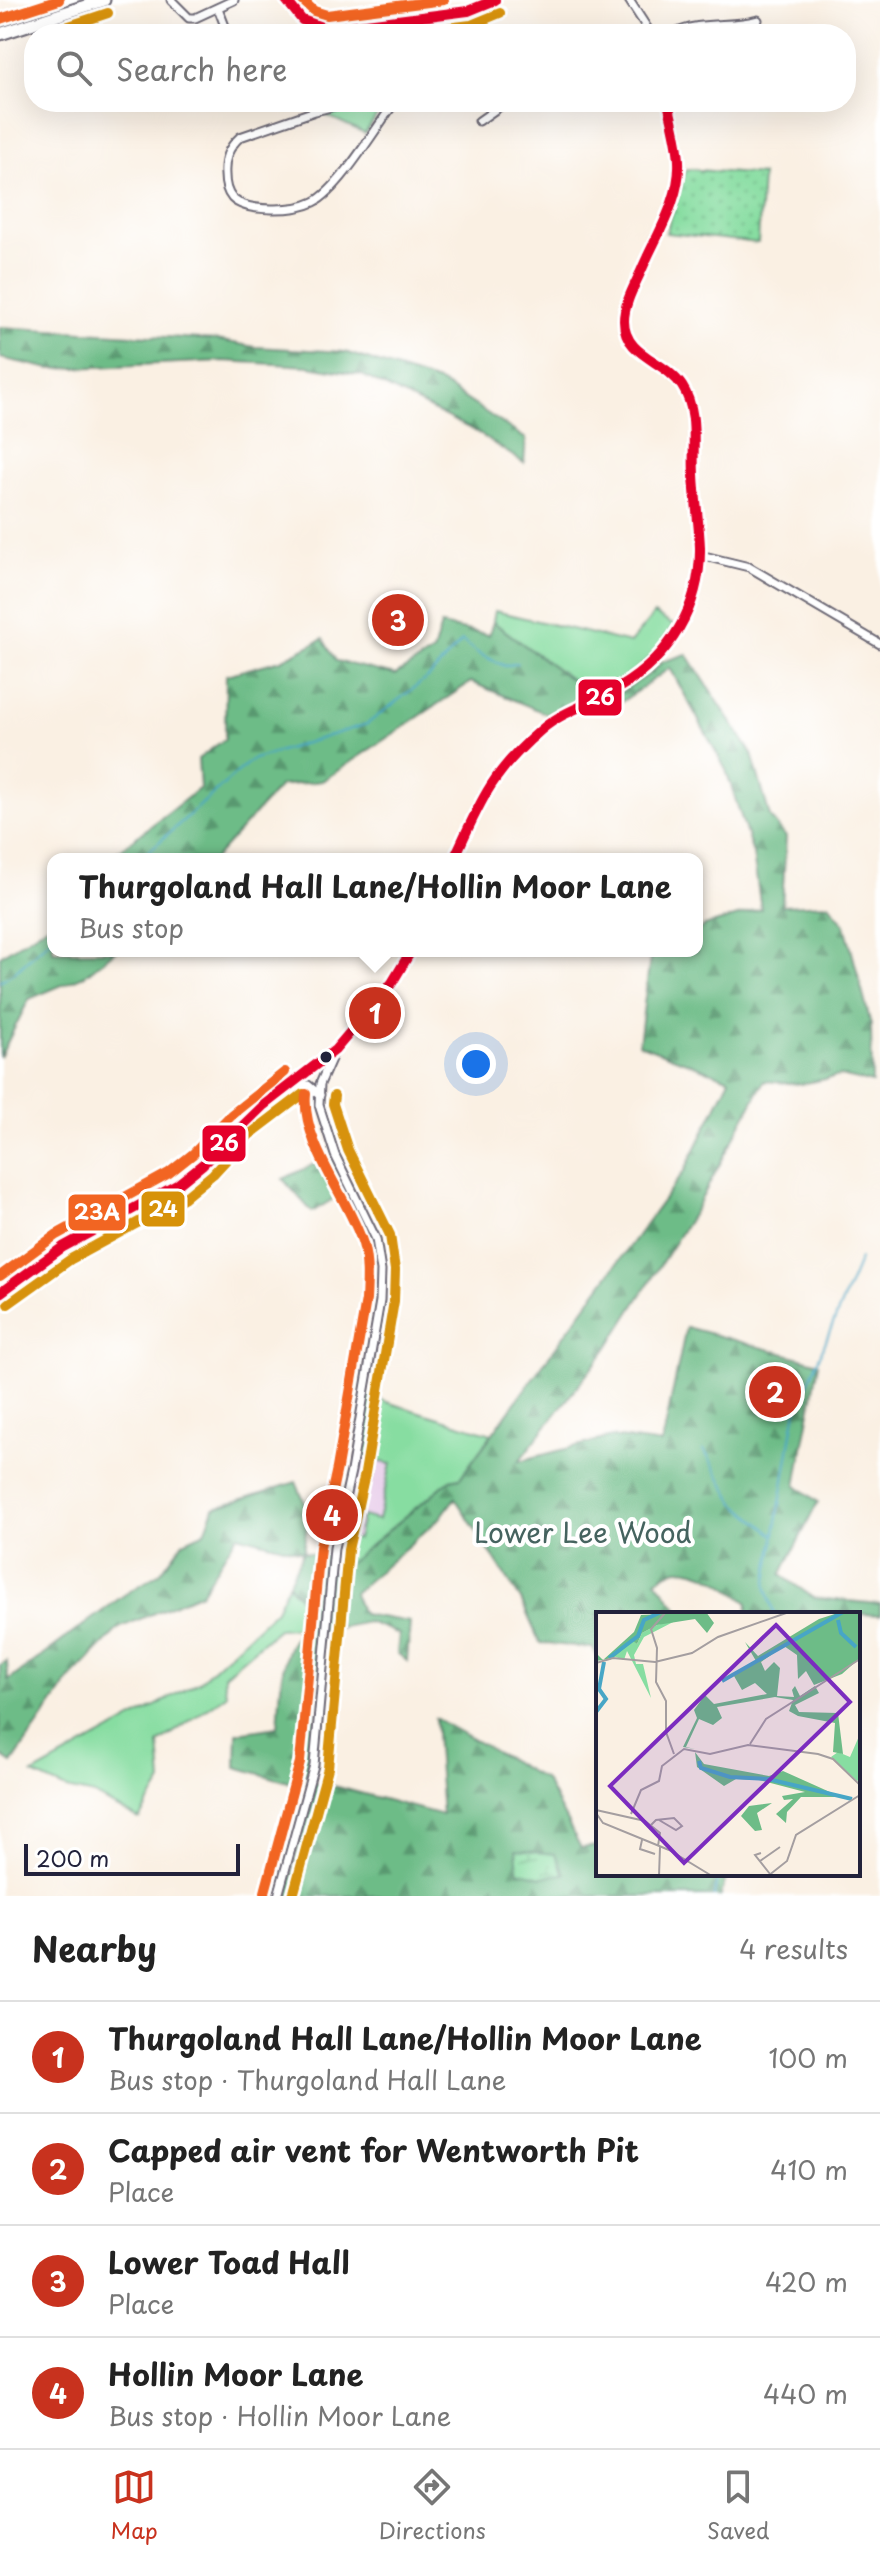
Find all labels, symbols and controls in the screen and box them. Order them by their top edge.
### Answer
search box [24,24,856,112]
icon: search [52,46,96,90]
text: Search here [116,46,288,91]
pin: 3 [372,590,424,650]
line badge: 26 [577,678,623,717]
text: 26 [585,679,615,712]
popup [47,853,703,957]
text: Thurgoland Hall Lane/Hollin Moor Lane [78,863,672,908]
text: Bus stop [78,908,184,947]
pin: 1 [349,983,401,1043]
your location [456,1044,496,1084]
unlabelled marker [318,1049,334,1065]
line badge: 26 [201,1124,247,1163]
text: 26 [209,1125,239,1158]
line badge: 24 [140,1190,186,1228]
text: 24 [148,1191,178,1224]
line badge: 23A [67,1193,127,1232]
text: 23A [74,1194,121,1227]
pin: 2 [749,1362,801,1422]
pin: 4 [306,1485,358,1545]
park label: Lower Lee Wood [474,1510,692,1553]
inset map [596,1612,860,1876]
scale bar [24,1840,240,1876]
text: 200 m [36,1841,109,1874]
text: Nearby [32,1922,157,1974]
text: 4 results [739,1929,848,1968]
text: Thurgoland Hall Lane/Hollin Moor Lane [108,2015,702,2060]
text: 1 [52,2038,64,2077]
text: 100 m [768,2038,848,2077]
text: Bus stop · Thurgoland Hall Lane [108,2060,506,2099]
text: Capped air vent for Wentworth Pit [108,2127,639,2172]
text: 2 [49,2150,67,2189]
text: 410 m [770,2150,848,2189]
text: Place [108,2172,174,2211]
text: Lower Toad Hall [108,2239,349,2284]
text: 3 [49,2262,67,2301]
text: 420 m [765,2262,848,2301]
text: Place [108,2284,174,2323]
text: Hollin Moor Lane [108,2351,363,2396]
text: 4 [49,2374,67,2413]
text: 440 m [763,2374,848,2413]
text: Bus stop · Hollin Moor Lane [108,2396,451,2435]
tab: Map [111,2465,158,2546]
tab: Directions [379,2465,486,2546]
tab: Saved [707,2465,769,2546]

